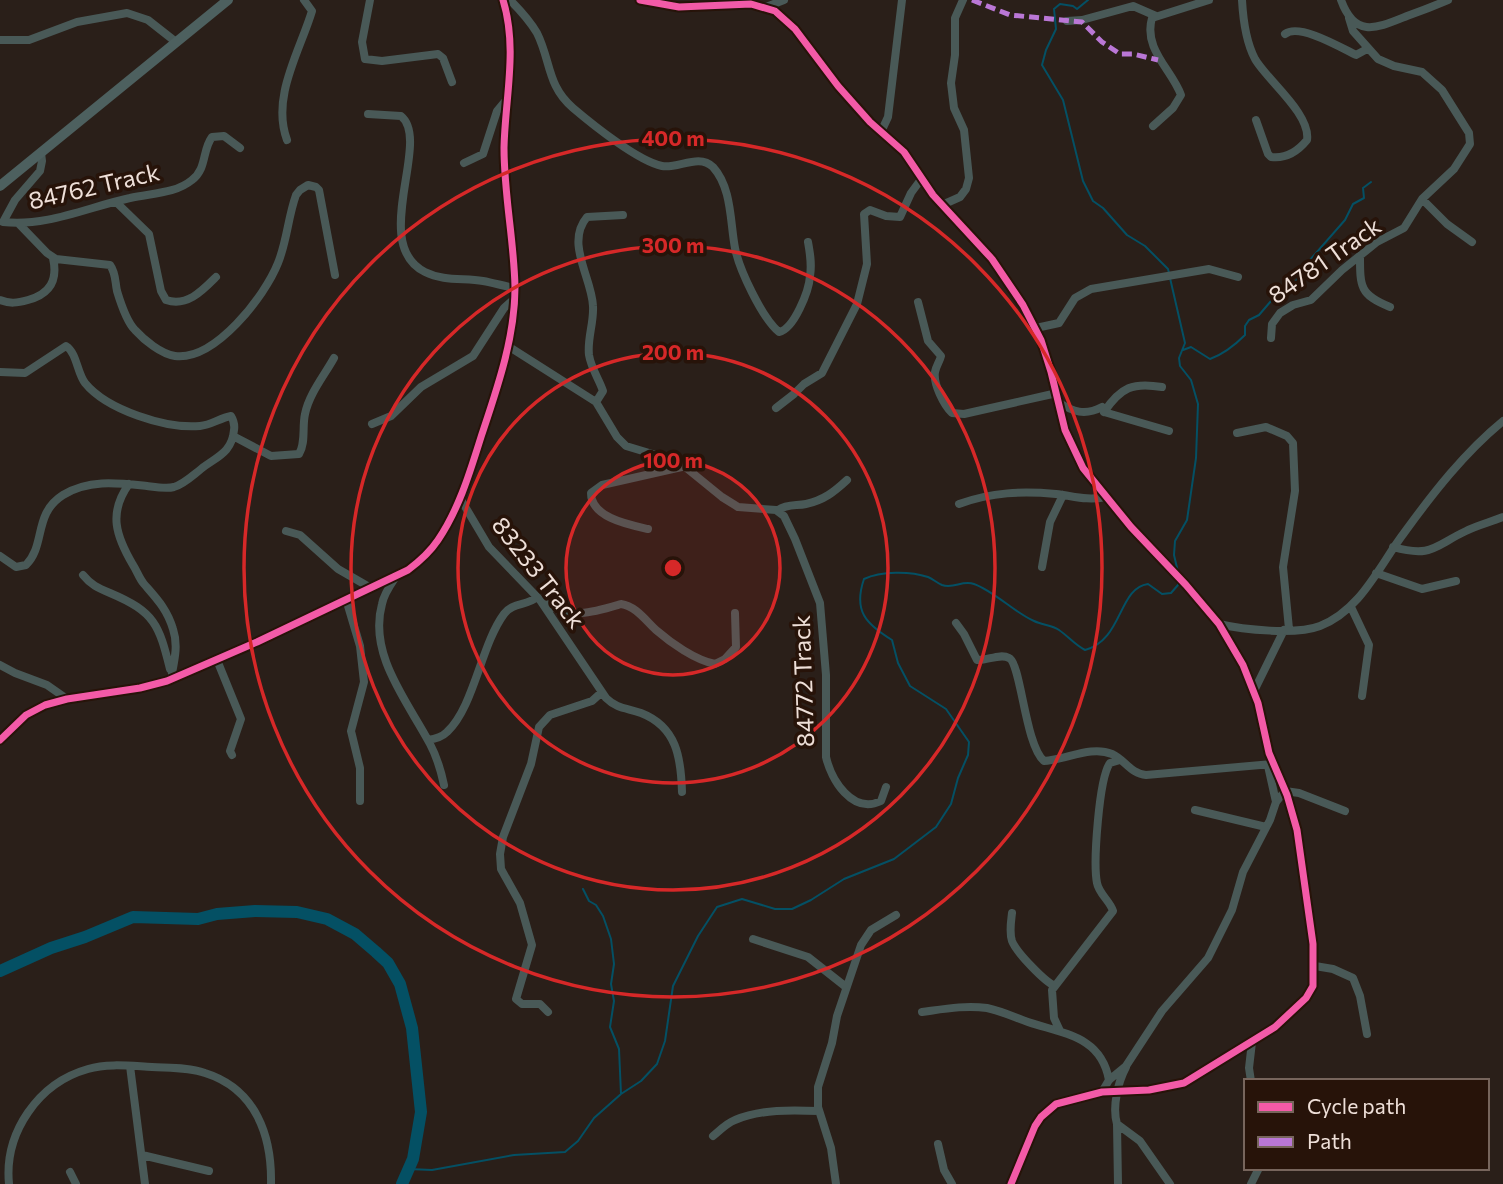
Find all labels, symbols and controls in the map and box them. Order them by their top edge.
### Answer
text: 400 m [641,125,705,150]
street label: 84762 Track [25,156,162,215]
street label: 84781 Track [1262,210,1386,309]
text: 300 m [642,232,704,257]
text: 200 m [642,339,704,364]
text: 100 m [643,447,703,472]
street label: 83233 Track [487,511,592,634]
centre of rings [661,556,685,580]
street label: 84772 Track [786,615,819,747]
legend [1244,1079,1489,1170]
text: Cycle path [1307,1093,1406,1118]
text: Path [1307,1128,1352,1153]

